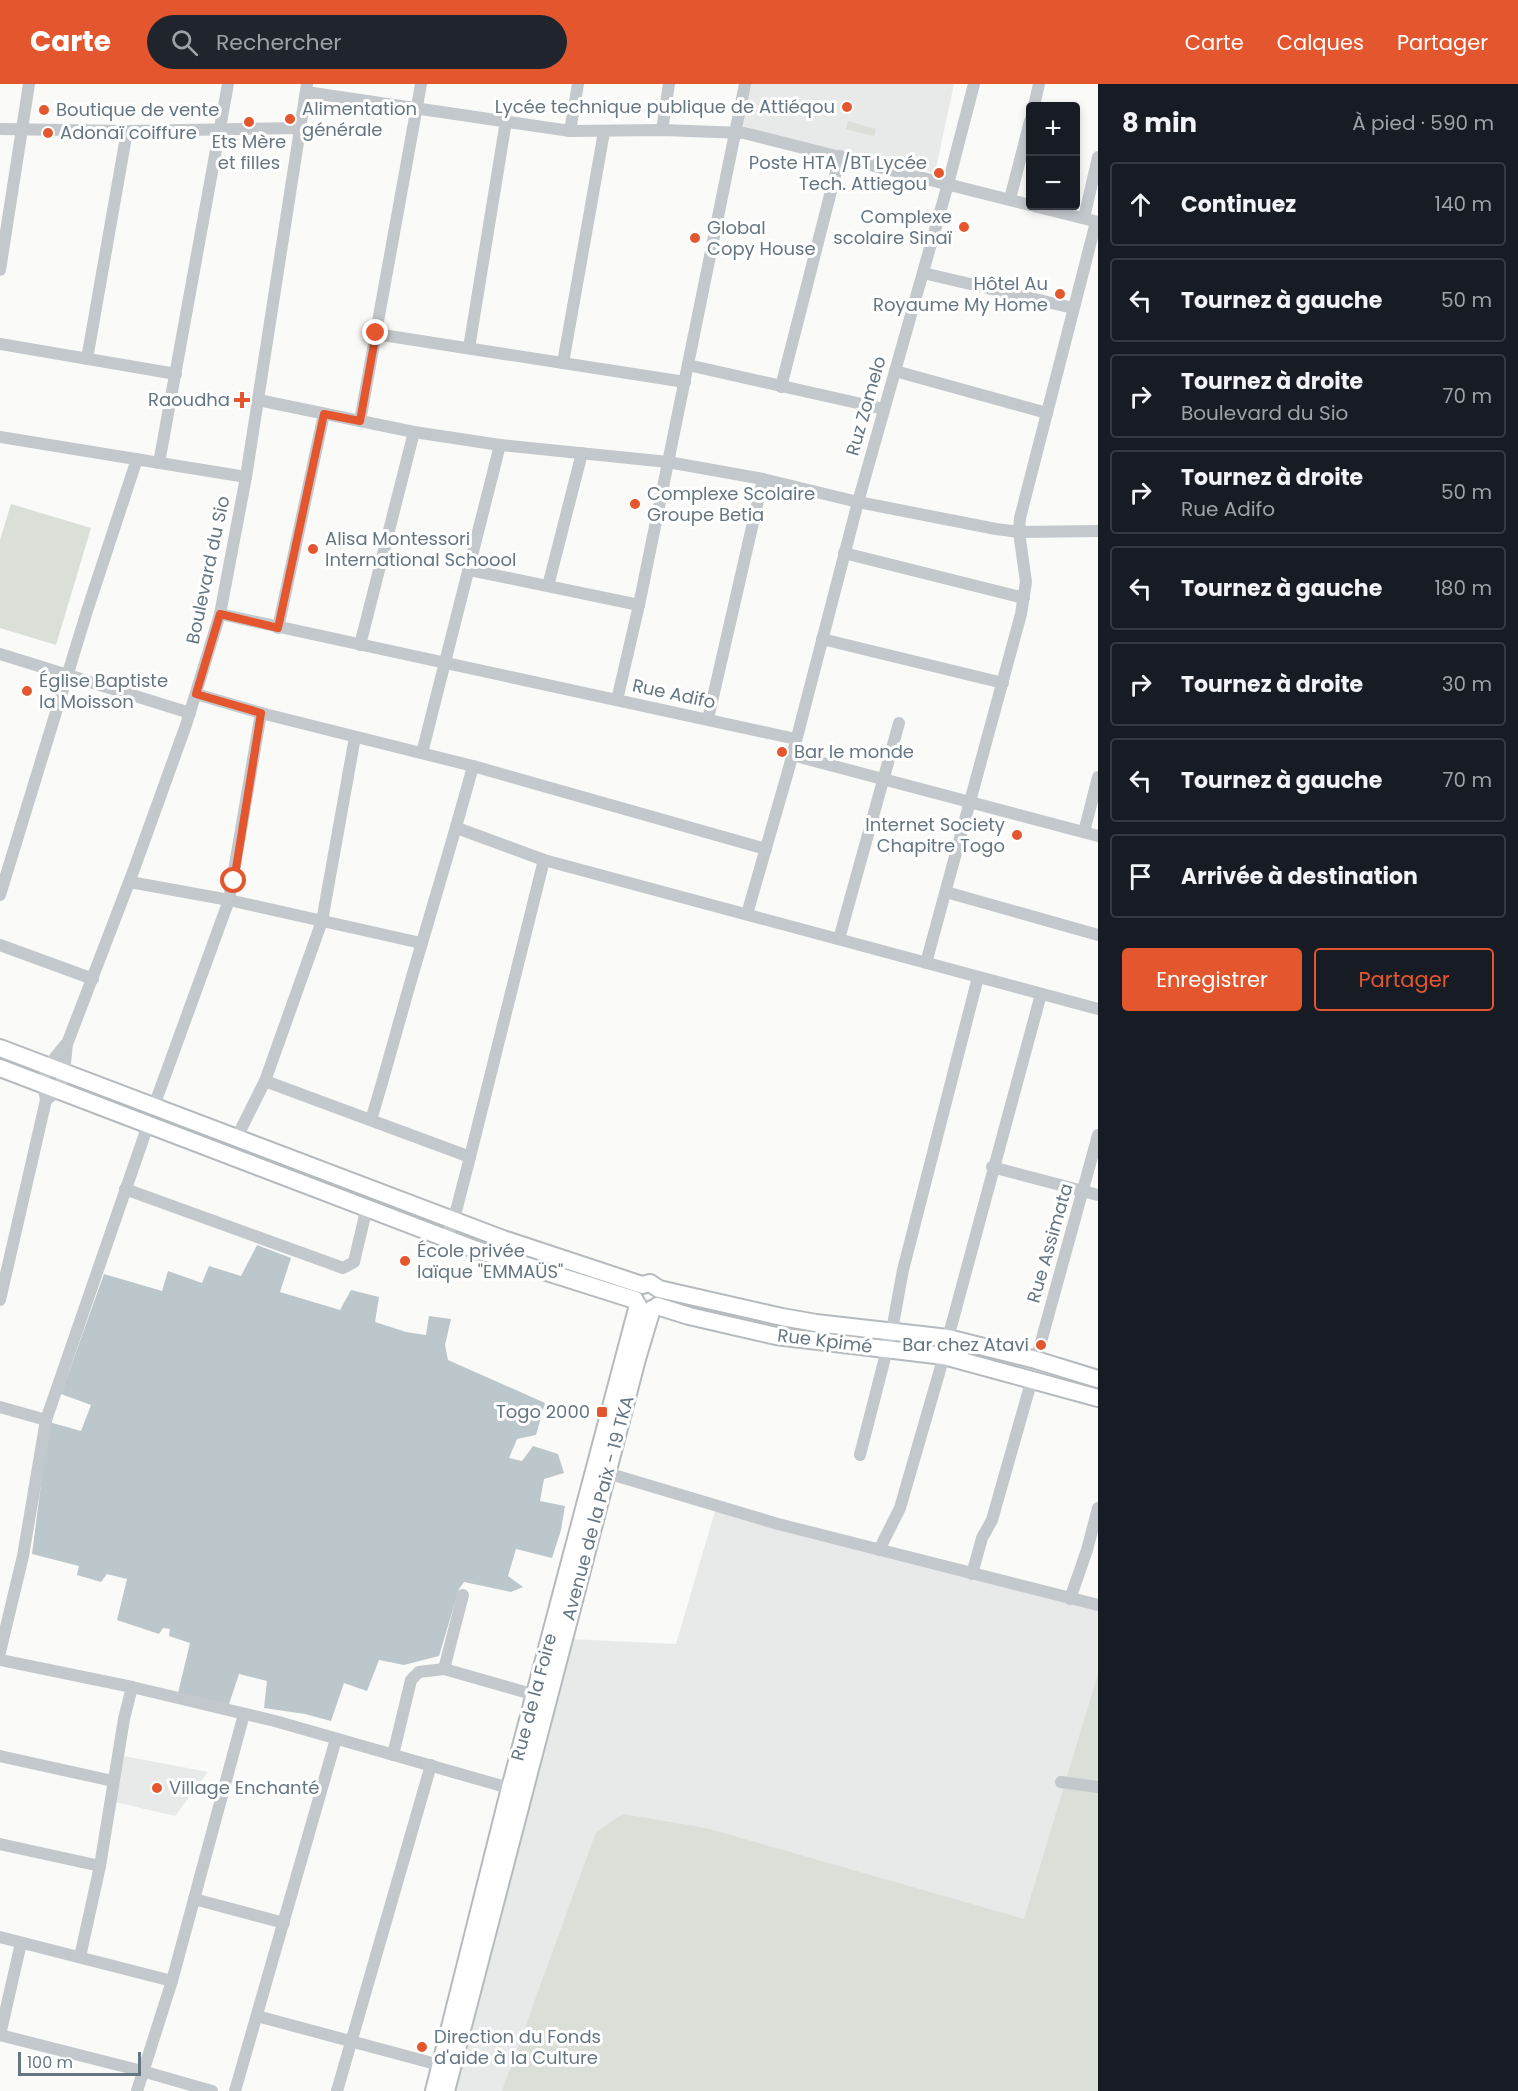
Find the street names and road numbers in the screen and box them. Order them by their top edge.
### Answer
street label: Ruz Zomelo [839,353,892,459]
street label: Boulevard du Sio [180,494,235,646]
street label: Rue Adifo [630,672,718,715]
street label: Rue Assimata [1021,1180,1079,1306]
street label: Rue Kpimé [776,1322,874,1359]
street label: Avenue de la Paix - 19 TKA [555,1393,640,1623]
street label: Rue de la Foire [505,1630,563,1763]

